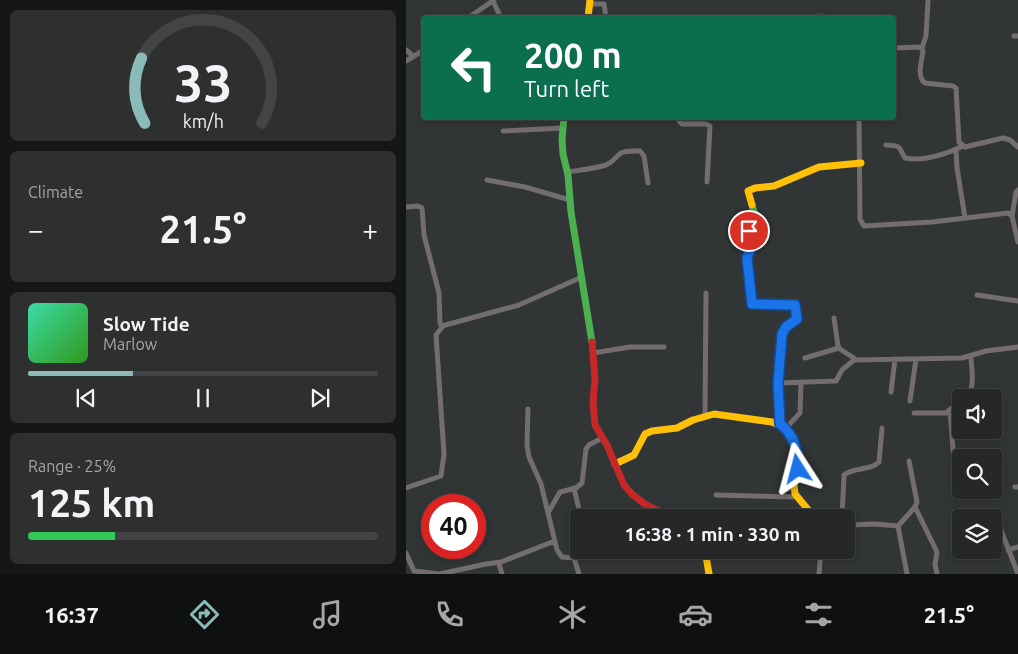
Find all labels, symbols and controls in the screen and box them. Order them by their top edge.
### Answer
icon: left [441,35,506,100]
text: 200 m [524,35,622,75]
text: 33 [174,54,232,112]
text: Turn left [524,76,609,101]
text: km/h [182,111,224,131]
text: Climate [28,183,83,201]
text: 21.5° [159,208,247,250]
pin [728,210,770,252]
text: − [28,214,44,245]
text: + [362,214,378,245]
icon: arrive [735,217,763,245]
text: Slow Tide [103,313,190,335]
text: Marlow [103,335,157,353]
icon: previous [72,384,100,412]
icon: pause [189,384,217,412]
icon: next [306,384,334,412]
map controls [952,389,1002,559]
button: sound [952,389,1002,439]
position arrow [771,442,823,494]
button: search [952,449,1002,499]
text: Range · 25% [28,457,116,475]
text: 125 km [28,482,155,524]
speed limit sign: 40 [421,494,486,559]
button: layers [952,509,1002,559]
text: 16:38 · 1 min · 330 m [625,523,800,545]
icon: directions [187,597,222,632]
icon: music [310,597,345,632]
icon: phone [432,597,467,632]
icon: climate [555,597,590,632]
icon: car [678,597,713,632]
icon: filters [801,597,836,632]
text: 16:37 [44,602,99,627]
text: 21.5° [924,602,974,627]

